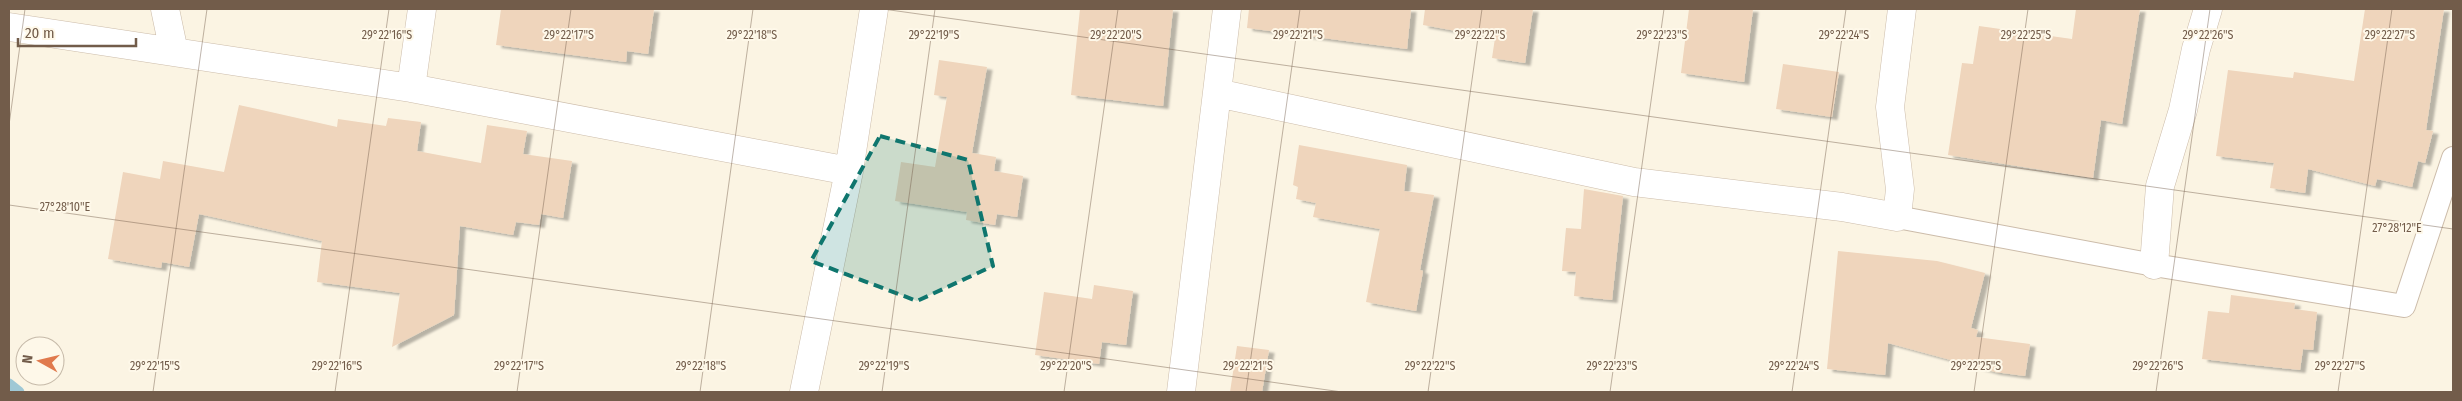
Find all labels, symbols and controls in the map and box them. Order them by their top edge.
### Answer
scale bar [18,15,135,47]
text: 20 m [25,24,55,42]
text: 29°22'16"S [362,28,412,42]
text: 29°22'17"S [544,28,594,42]
text: 29°22'18"S [727,28,777,42]
text: 29°22'19"S [909,28,959,42]
text: 29°22'20"S [1090,28,1142,42]
text: 29°22'21"S [1273,28,1323,42]
text: 29°22'22"S [1455,28,1505,42]
text: 29°22'23"S [1637,28,1687,42]
text: 29°22'24"S [1819,28,1869,42]
text: 29°22'25"S [2001,28,2051,42]
text: 29°22'26"S [2182,28,2234,42]
text: 29°22'27"S [2365,28,2415,42]
text: 27°28'10"E [40,200,91,214]
text: 27°28'12"E [2372,221,2422,235]
north arrow [15,336,65,386]
text: N [19,354,37,365]
text: 29°22'15"S [130,359,180,373]
text: 29°22'16"S [312,359,362,373]
text: 29°22'17"S [494,359,544,373]
text: 29°22'18"S [676,359,726,373]
text: 29°22'19"S [859,359,909,373]
text: 29°22'20"S [1040,359,1092,373]
text: 29°22'21"S [1223,359,1273,373]
text: 29°22'22"S [1405,359,1455,373]
text: 29°22'23"S [1587,359,1637,373]
text: 29°22'24"S [1769,359,1819,373]
text: 29°22'25"S [1951,359,2001,373]
text: 29°22'26"S [2132,359,2184,373]
text: 29°22'27"S [2315,359,2365,373]

